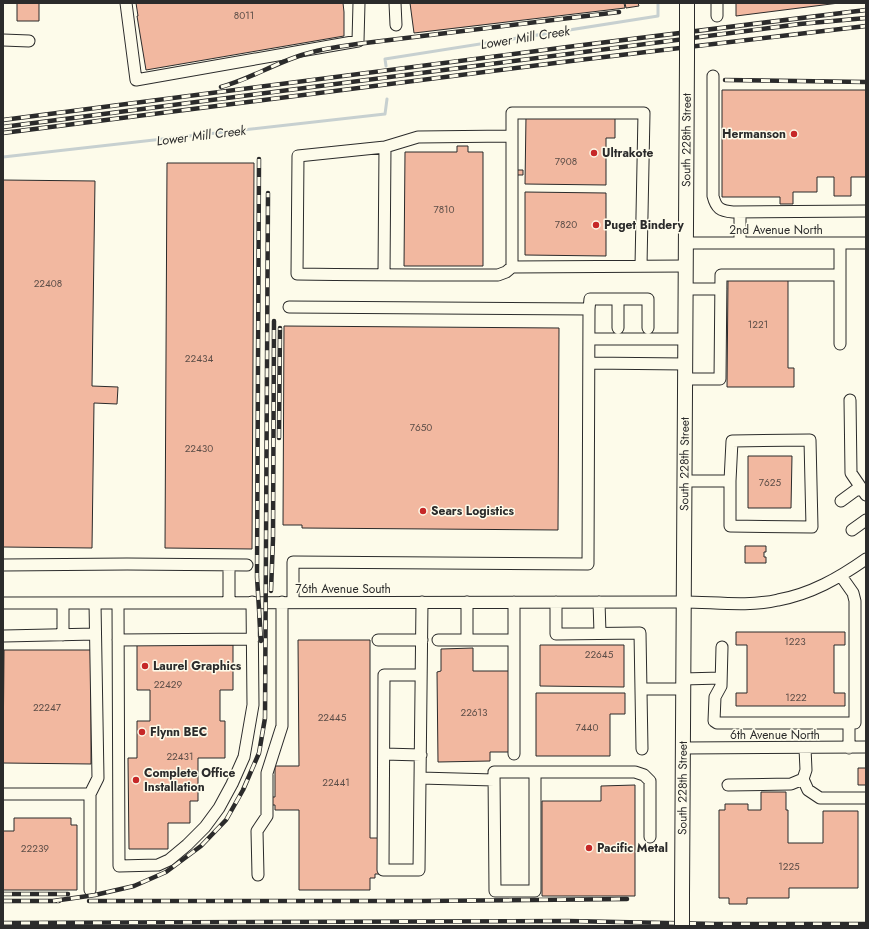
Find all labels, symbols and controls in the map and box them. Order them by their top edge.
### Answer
house number: 8011 [234,8,254,23]
water label: Lower Mill Creek [479,21,571,54]
street label: South 228th Street [677,93,696,187]
water label: Lower Mill Creek [155,121,247,150]
place label: Hermanson [722,125,786,143]
marker: Hermanson [789,129,799,139]
place label: Ultrakote [602,144,654,162]
marker: Ultrakote [589,148,599,158]
house number: 7908 [555,154,577,169]
house number: 7810 [433,202,455,217]
place label: Puget Bindery [604,216,685,234]
house number: 7820 [555,217,577,232]
marker: Puget Bindery [591,220,601,230]
street label: 2nd Avenue North [729,221,823,239]
house number: 22408 [34,276,62,291]
house number: 1221 [748,317,768,332]
house number: 22434 [185,351,213,366]
street label: South 228th Street [675,417,694,511]
house number: 7650 [410,420,432,435]
house number: 22430 [185,441,213,456]
house number: 7625 [759,475,782,490]
place label: Sears Logistics [431,502,514,520]
marker: Sears Logistics [418,506,428,516]
street label: 76th Avenue South [295,580,391,598]
house number: 1223 [784,634,806,649]
house number: 22645 [585,647,614,662]
place label: Laurel Graphics [153,657,242,675]
marker: Laurel Graphics [140,661,150,671]
house number: 22429 [154,677,183,692]
house number: 1222 [785,690,807,705]
house number: 22247 [33,700,62,715]
house number: 22613 [460,705,488,720]
house number: 22445 [318,710,347,725]
house number: 7440 [576,720,598,735]
place label: Flynn BEC [150,723,207,741]
street label: 6th Avenue North [730,726,820,744]
marker: Flynn BEC [137,727,147,737]
street label: South 228th Street [673,741,692,835]
house number: 22431 [166,749,194,764]
place label: Complete Office Installation [144,764,235,796]
marker: Complete Office Installation [131,775,141,785]
house number: 22441 [322,775,350,790]
place label: Pacific Metal [597,839,668,857]
house number: 22239 [21,841,49,856]
marker: Pacific Metal [584,843,594,853]
house number: 1225 [778,859,800,874]

